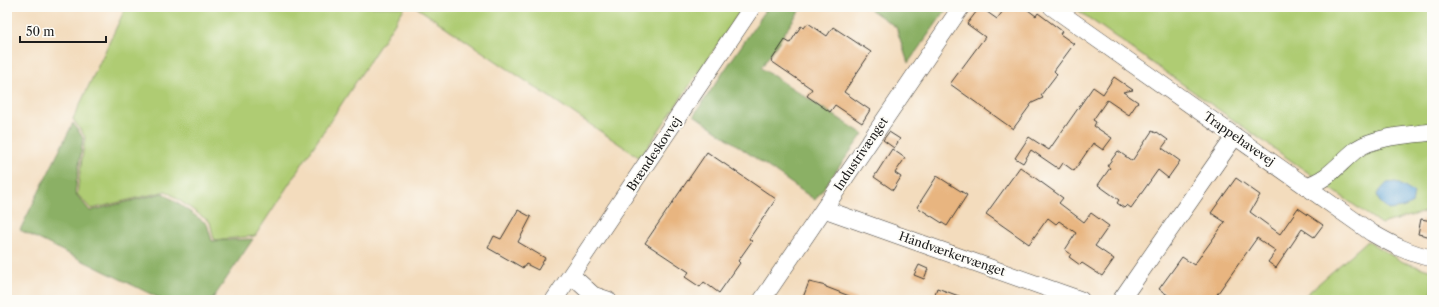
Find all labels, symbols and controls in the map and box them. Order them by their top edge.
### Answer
scale bar [20,18,106,44]
text: 50 m [26,24,55,39]
street label: Trappehavevej [1201,108,1278,169]
street label: Industrivænget [830,113,891,193]
street label: Brændeskovvej [623,114,684,194]
street label: Håndværkervænget [897,228,1008,279]

